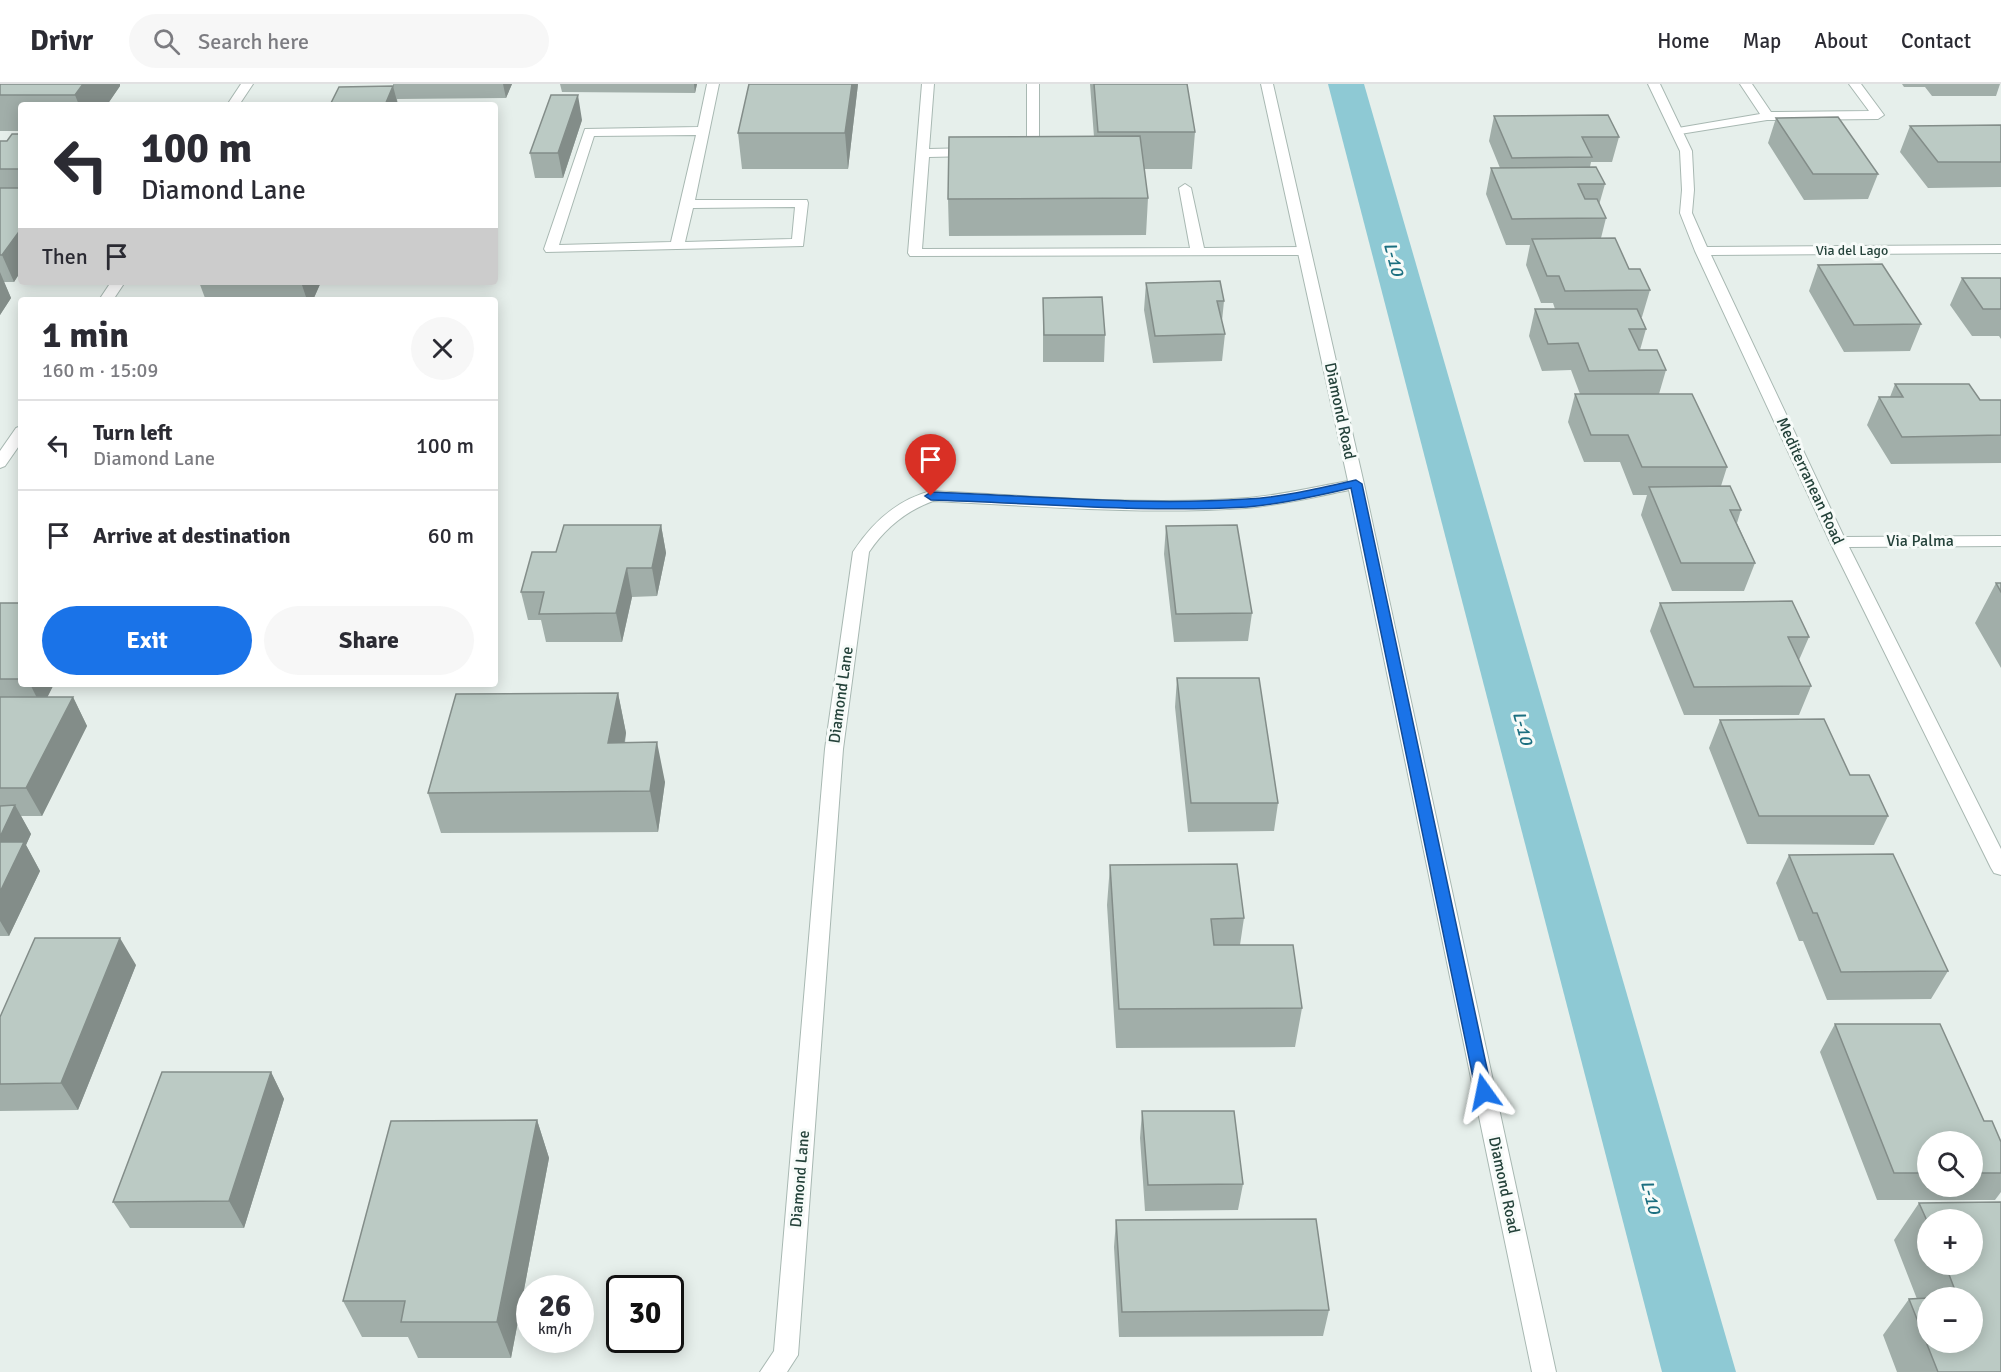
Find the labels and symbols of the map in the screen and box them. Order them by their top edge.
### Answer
water label: L-10 [1379,240,1409,279]
street label: Via del Lago [1816,242,1888,259]
street label: Diamond Road [1320,361,1360,461]
street label: Mediterranean Road [1772,414,1848,548]
pin [905,434,956,496]
street label: Via Palma [1886,531,1954,551]
street label: Diamond Lane [824,645,858,745]
water label: L-10 [1508,709,1538,748]
position arrow [1452,1060,1516,1124]
street label: Diamond Lane [786,1129,814,1229]
street label: Diamond Road [1484,1135,1524,1235]
water label: L-10 [1636,1178,1666,1217]
speed limit sign: 30 [606,1275,684,1353]

